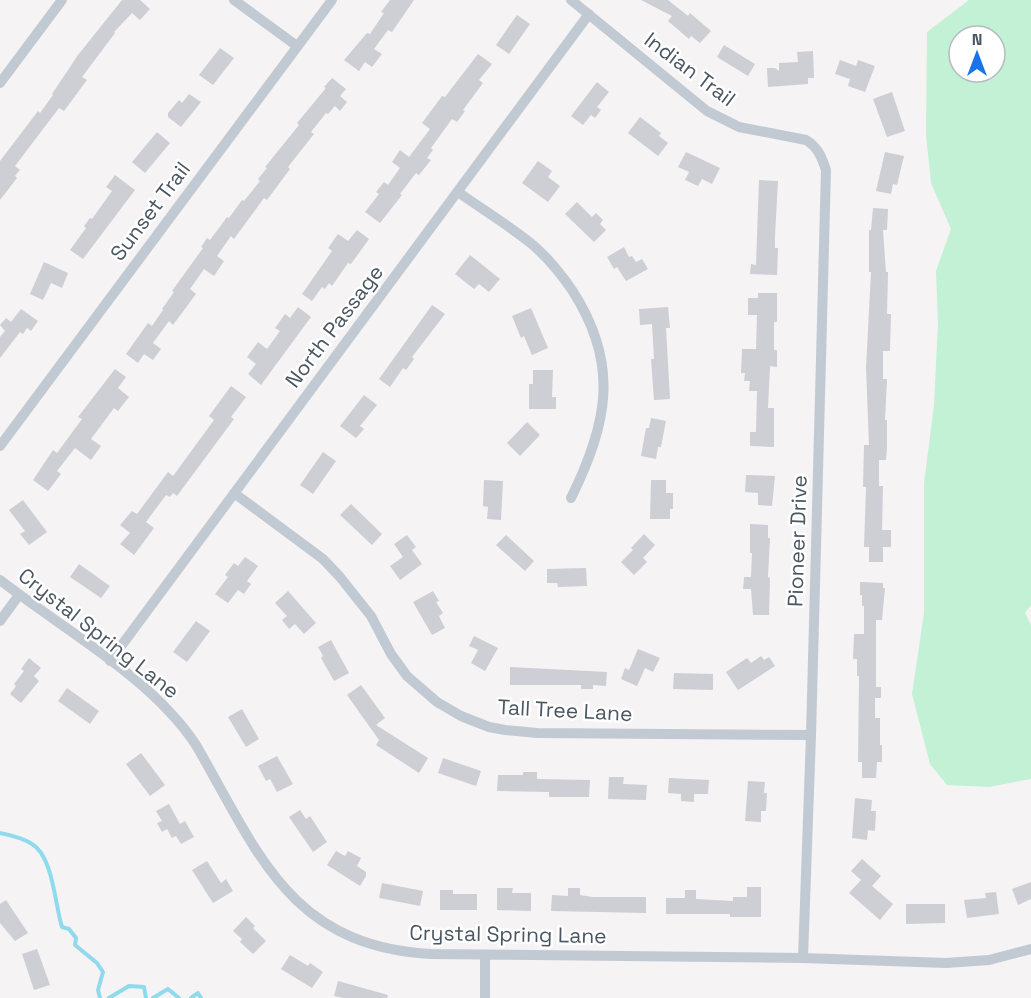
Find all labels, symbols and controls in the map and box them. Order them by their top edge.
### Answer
north arrow [947,24,1007,84]
street label: Indian Trail [639,26,741,112]
text: N [972,29,982,50]
street label: Sunset Trail [104,156,196,266]
street label: North Passage [279,259,389,393]
street label: Pioneer Drive [781,475,813,607]
street label: Crystal Spring Lane [13,562,185,704]
street label: Tall Tree Lane [497,693,633,727]
street label: Crystal Spring Lane [409,919,607,949]

